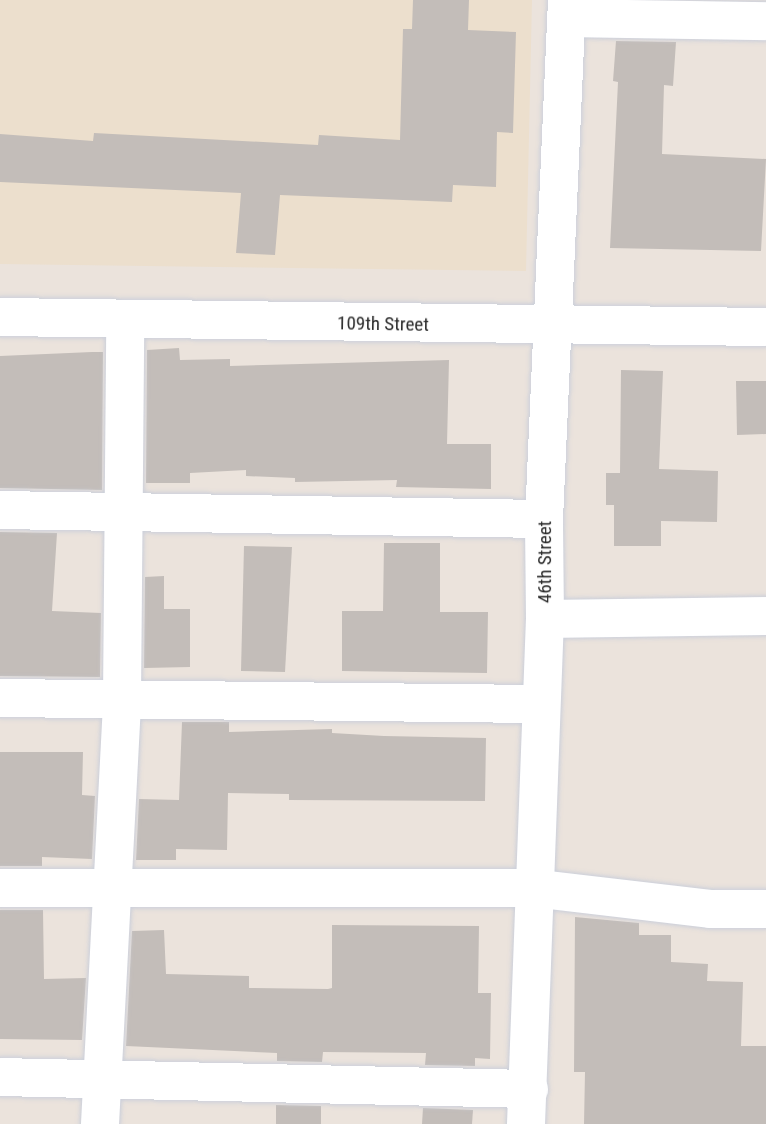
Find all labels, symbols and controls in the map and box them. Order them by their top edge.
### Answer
street label: 109th Street [337,312,429,336]
street label: 46th Street [534,521,556,603]

